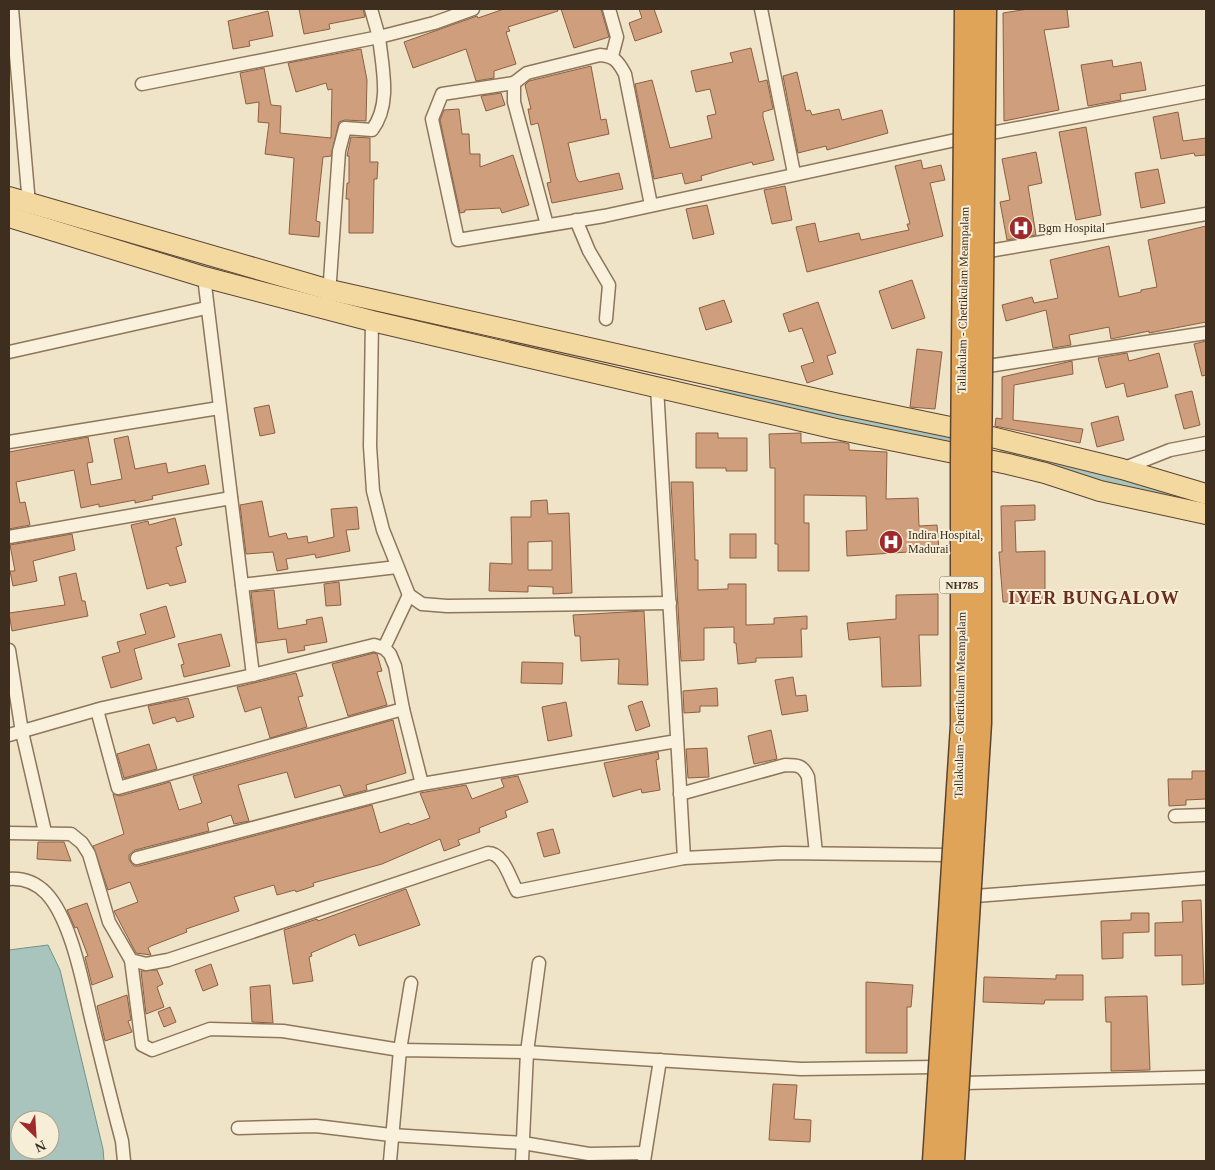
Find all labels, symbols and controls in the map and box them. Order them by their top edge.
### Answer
street label: Tallakulam - Chettikulam Meampalam [954,206,972,393]
hospital icon: Bgm Hospital [1008,215,1034,241]
place label: Bgm Hospital [1038,221,1106,235]
place label: Indira Hospital, Madurai [908,528,983,556]
hospital icon: Indira Hospital, Madurai [878,529,904,555]
road number: NH785 [940,576,984,594]
district label: IYER BUNGALOW [1008,588,1180,608]
street label: Tallakulam - Chettikulam Meampalam [951,611,969,798]
north arrow [10,1110,60,1160]
text: N [33,1137,48,1155]

